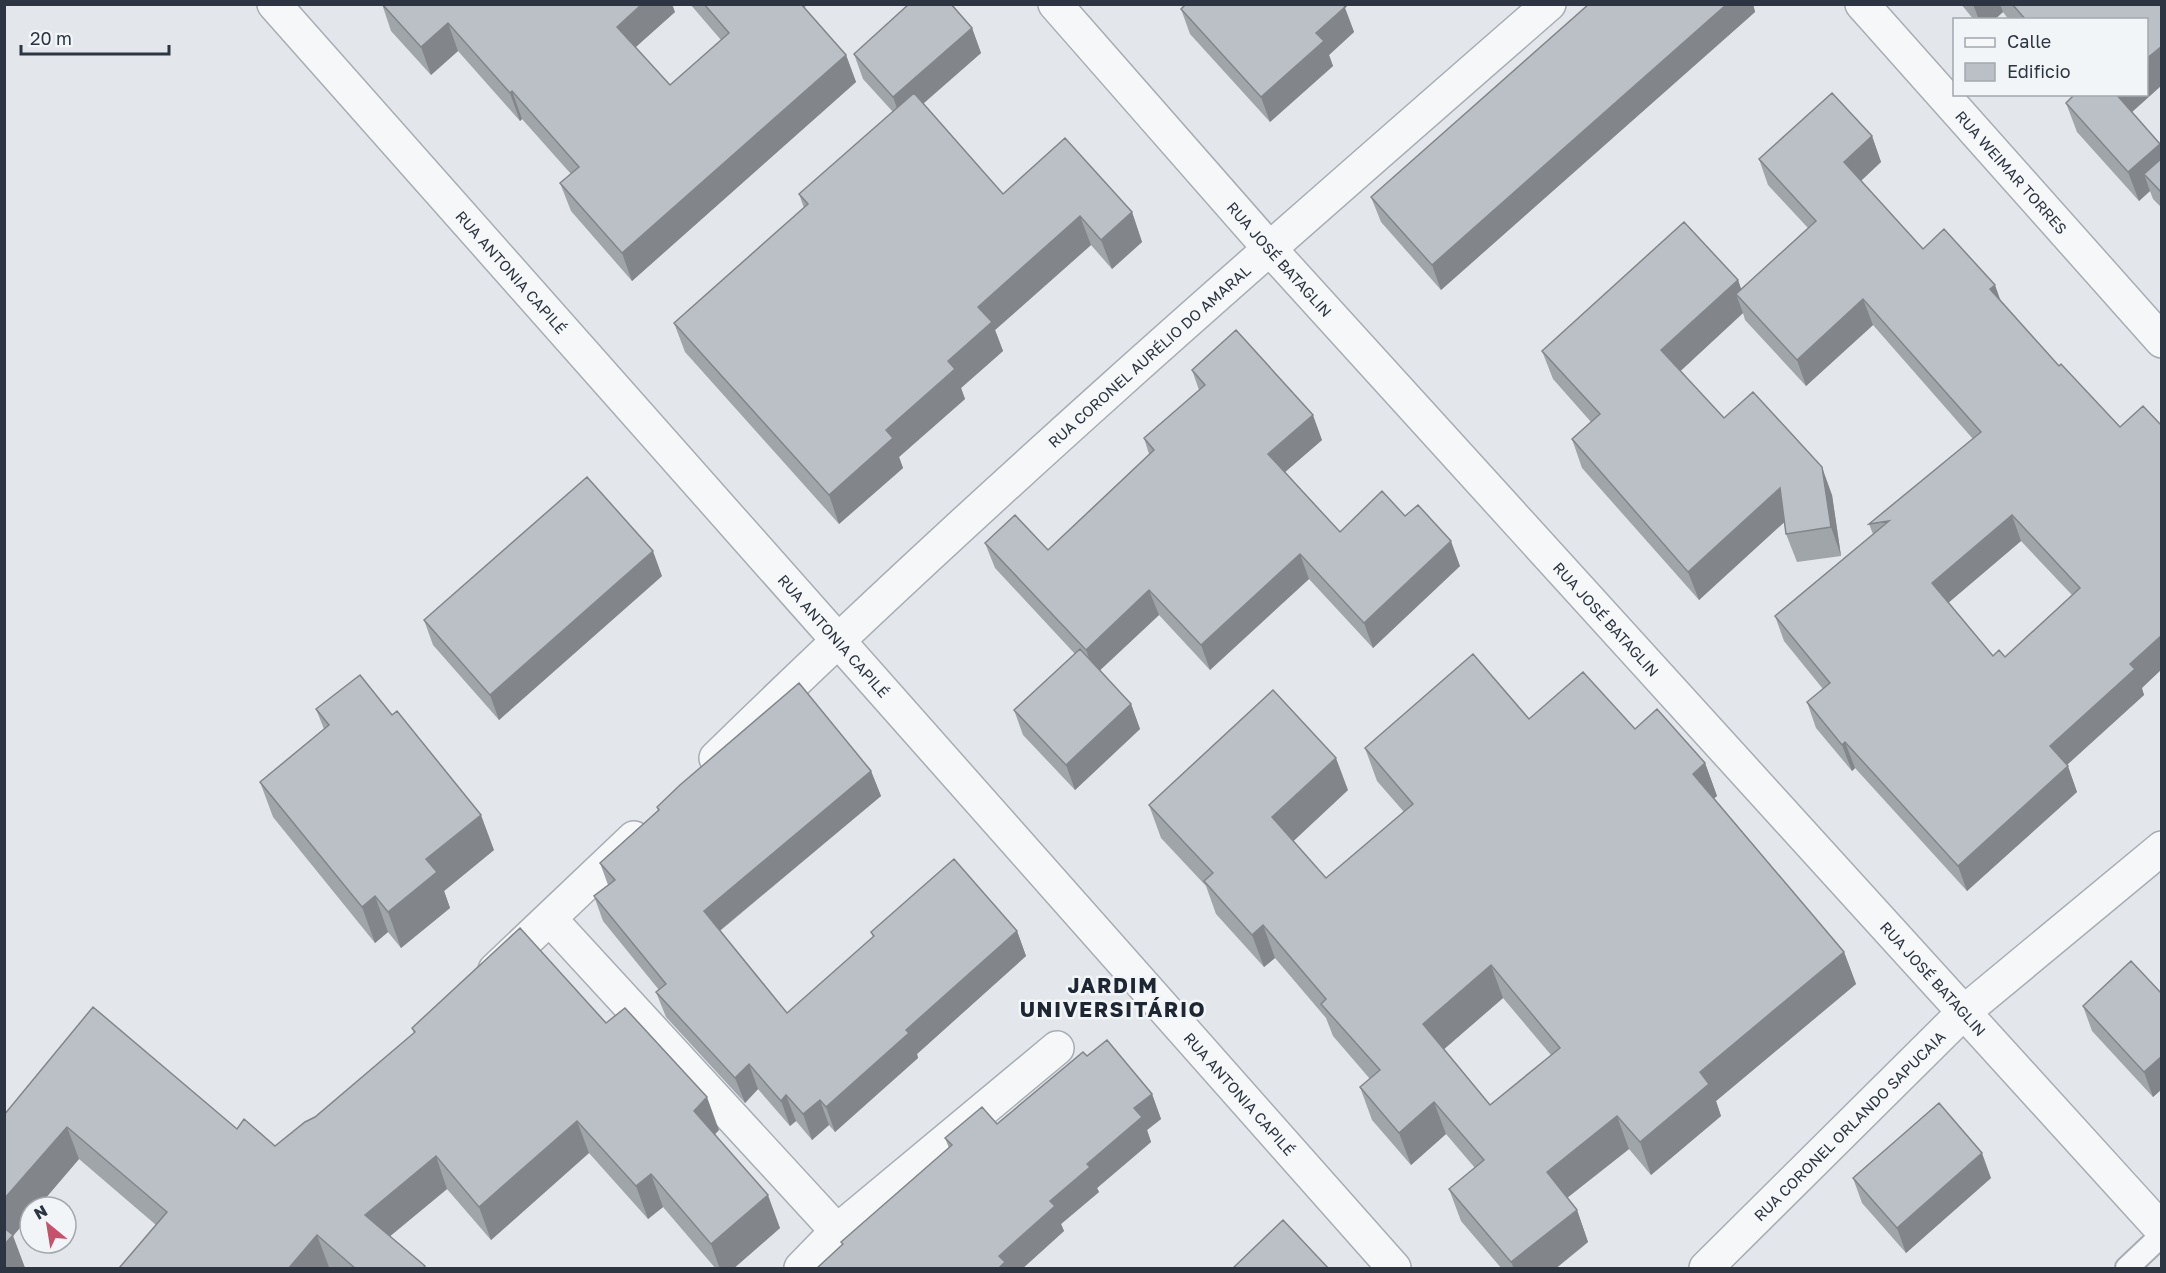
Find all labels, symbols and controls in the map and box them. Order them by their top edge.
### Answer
scale bar [21,18,170,56]
legend [1953,18,2148,96]
text: 20 m [30,27,72,49]
text: Calle [2007,30,2051,52]
text: Edificio [2007,60,2071,82]
street label: RUA WEIMAR TORRES [1952,107,2071,237]
street label: RUA JOSÉ BATAGLIN [1224,198,1336,320]
street label: RUA ANTONIA CAPILÉ [452,207,571,337]
street label: RUA CORONEL AURÉLIO DO AMARAL [1044,261,1254,451]
street label: RUA JOSÉ BATAGLIN [1550,558,1663,680]
street label: RUA ANTONIA CAPILÉ [775,571,893,701]
street label: RUA JOSÉ BATAGLIN [1877,918,1990,1039]
district label: JARDIM UNIVERSITÁRIO [1020,972,1206,1022]
street label: RUA CORONEL ORLANDO SAPUCAIA [1750,1027,1949,1224]
street label: RUA ANTONIA CAPILÉ [1180,1029,1299,1159]
north arrow [18,1195,78,1255]
text: N [30,1200,51,1224]

